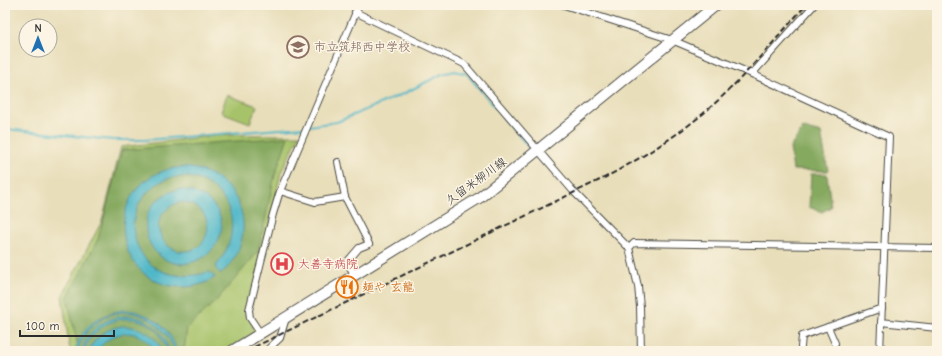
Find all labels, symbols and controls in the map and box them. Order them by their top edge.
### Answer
north arrow [18,18,58,58]
text: N [34,22,42,35]
school or university icon: 市立筑邦西中学校 [285,34,311,60]
place label: 市立筑邦西中学校 [314,40,410,54]
street label: 久留米柳川線 [443,154,509,208]
hospital icon: 大善寺病院 [269,251,295,277]
place label: 大善寺病院 [298,257,358,271]
restaurant icon: 麺や 玄龍 [334,274,360,300]
place label: 麺や 玄龍 [362,280,414,294]
scale bar [20,312,114,338]
text: 100 m [26,319,59,333]

